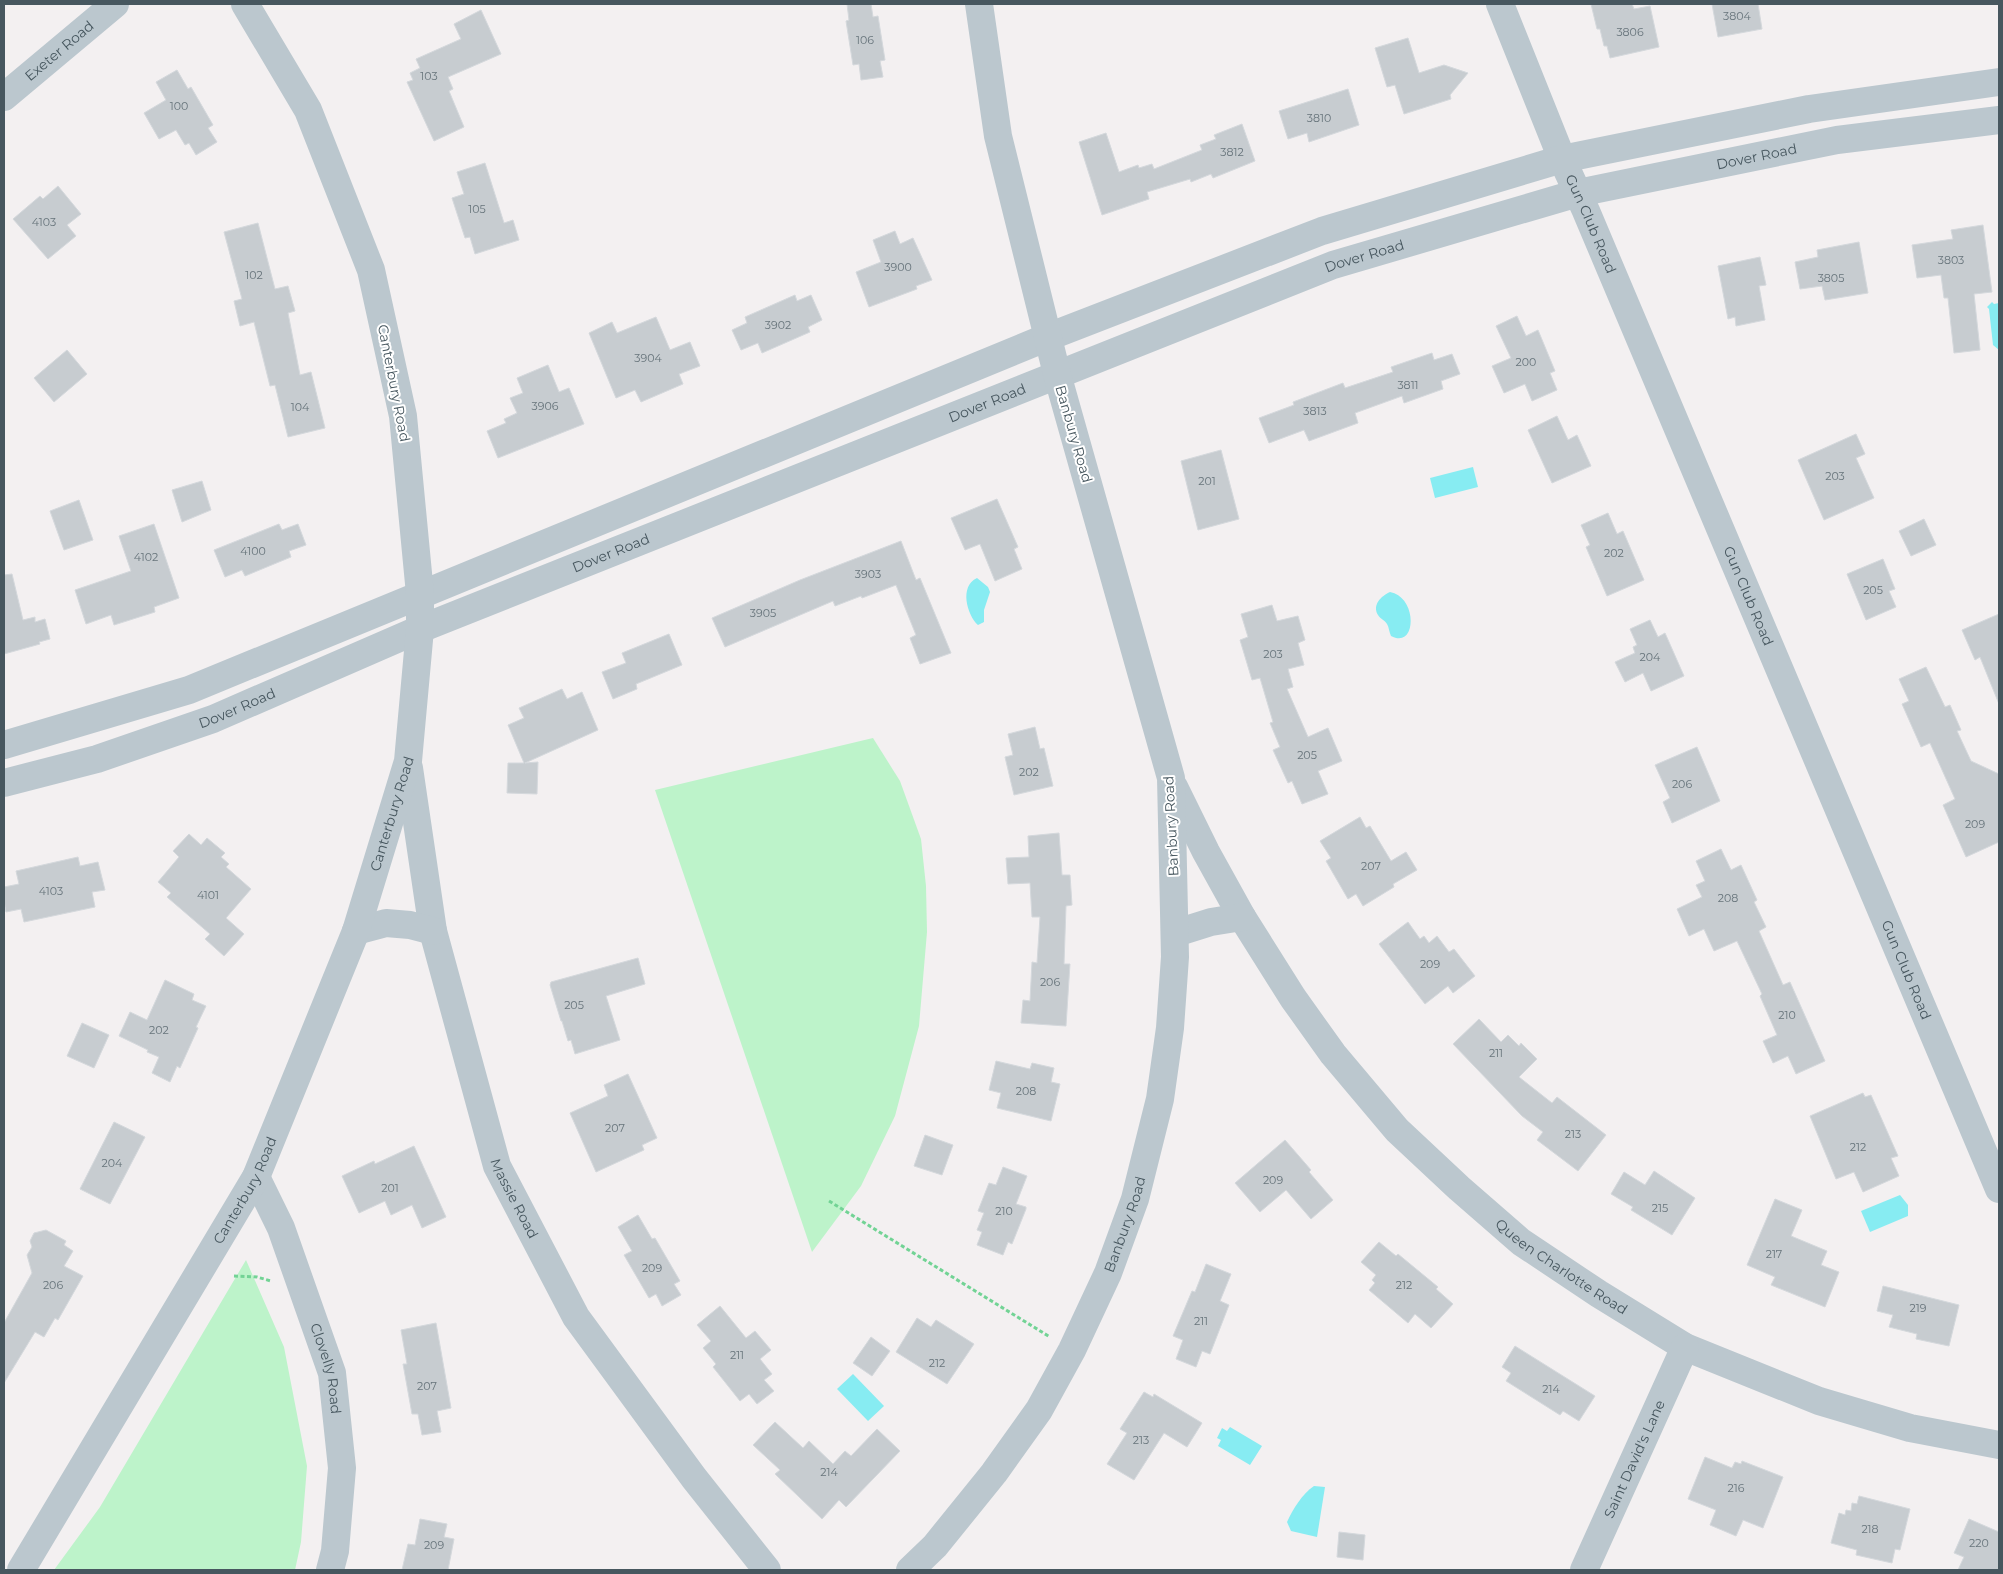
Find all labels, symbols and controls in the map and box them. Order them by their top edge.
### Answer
house number: 3804 [1723,9,1752,23]
street label: Exeter Road [21,17,97,85]
house number: 3806 [1616,25,1644,39]
house number: 106 [856,33,874,47]
house number: 103 [420,69,438,83]
house number: 100 [170,99,188,113]
house number: 3810 [1307,111,1331,125]
street label: Dover Road [1715,139,1799,173]
house number: 3812 [1220,145,1244,159]
street label: Gun Club Road [1561,171,1620,276]
house number: 105 [468,202,486,216]
house number: 4103 [32,215,56,229]
street label: Dover Road [1322,236,1406,276]
house number: 3803 [1938,253,1964,267]
house number: 3900 [884,260,912,274]
house number: 102 [245,268,263,282]
house number: 3805 [1818,271,1844,285]
house number: 3902 [765,318,791,332]
street label: Canterbury Road [374,323,414,443]
house number: 3904 [634,351,662,365]
house number: 200 [1516,355,1536,369]
house number: 3811 [1397,378,1419,392]
street label: Dover Road [946,379,1029,426]
street label: Banbury Road [1051,383,1097,485]
house number: 3906 [532,399,559,413]
house number: 104 [291,400,310,414]
house number: 3813 [1303,404,1327,418]
house number: 203 [1825,469,1845,483]
house number: 201 [1198,474,1216,488]
street label: Dover Road [570,529,652,576]
street label: Gun Club Road [1720,543,1778,648]
house number: 4100 [240,544,266,558]
house number: 202 [1604,546,1624,560]
house number: 4102 [134,550,158,564]
house number: 3903 [855,567,881,581]
house number: 205 [1863,583,1883,597]
house number: 3905 [750,606,776,620]
house number: 203 [1263,647,1283,661]
house number: 204 [1640,650,1661,664]
street label: Dover Road [196,684,278,732]
house number: 205 [1297,748,1317,762]
street label: Canterbury Road [366,754,418,873]
house number: 202 [1019,765,1039,779]
street label: Banbury Road [1159,775,1183,877]
house number: 206 [1672,777,1692,791]
house number: 209 [1965,817,1985,831]
house number: 207 [1361,859,1381,873]
house number: 4103 [39,884,63,898]
house number: 4101 [197,888,219,902]
house number: 208 [1718,891,1738,905]
street label: Gun Club Road [1878,917,1935,1022]
house number: 209 [1420,957,1440,971]
house number: 206 [1040,975,1060,989]
house number: 205 [564,998,584,1012]
house number: 210 [1778,1008,1796,1022]
house number: 202 [149,1023,169,1037]
house number: 211 [1489,1046,1503,1060]
house number: 208 [1016,1084,1036,1098]
house number: 207 [605,1121,625,1135]
house number: 213 [1565,1127,1581,1141]
street label: Canterbury Road [209,1134,280,1247]
house number: 212 [1850,1140,1866,1154]
house number: 204 [102,1156,123,1170]
street label: Massie Road [486,1157,542,1242]
house number: 209 [1263,1173,1283,1187]
street label: Banbury Road [1100,1174,1149,1275]
house number: 201 [381,1181,399,1195]
house number: 215 [1652,1201,1668,1215]
house number: 210 [995,1204,1013,1218]
street label: Queen Charlotte Road [1492,1215,1631,1318]
house number: 217 [1766,1247,1782,1261]
house number: 209 [642,1261,662,1275]
house number: 206 [43,1278,63,1292]
house number: 212 [1396,1278,1412,1292]
house number: 219 [1910,1301,1927,1315]
house number: 211 [1194,1314,1208,1328]
street label: Clovelly Road [306,1321,345,1415]
house number: 211 [730,1348,744,1362]
house number: 212 [929,1356,945,1370]
house number: 207 [417,1379,437,1393]
house number: 214 [1542,1382,1560,1396]
street label: Saint David's Lane [1600,1397,1669,1521]
house number: 213 [1133,1433,1149,1447]
house number: 214 [820,1465,838,1479]
house number: 216 [1728,1481,1745,1495]
house number: 218 [1861,1522,1879,1536]
house number: 220 [1969,1536,1989,1550]
house number: 209 [424,1538,444,1552]

